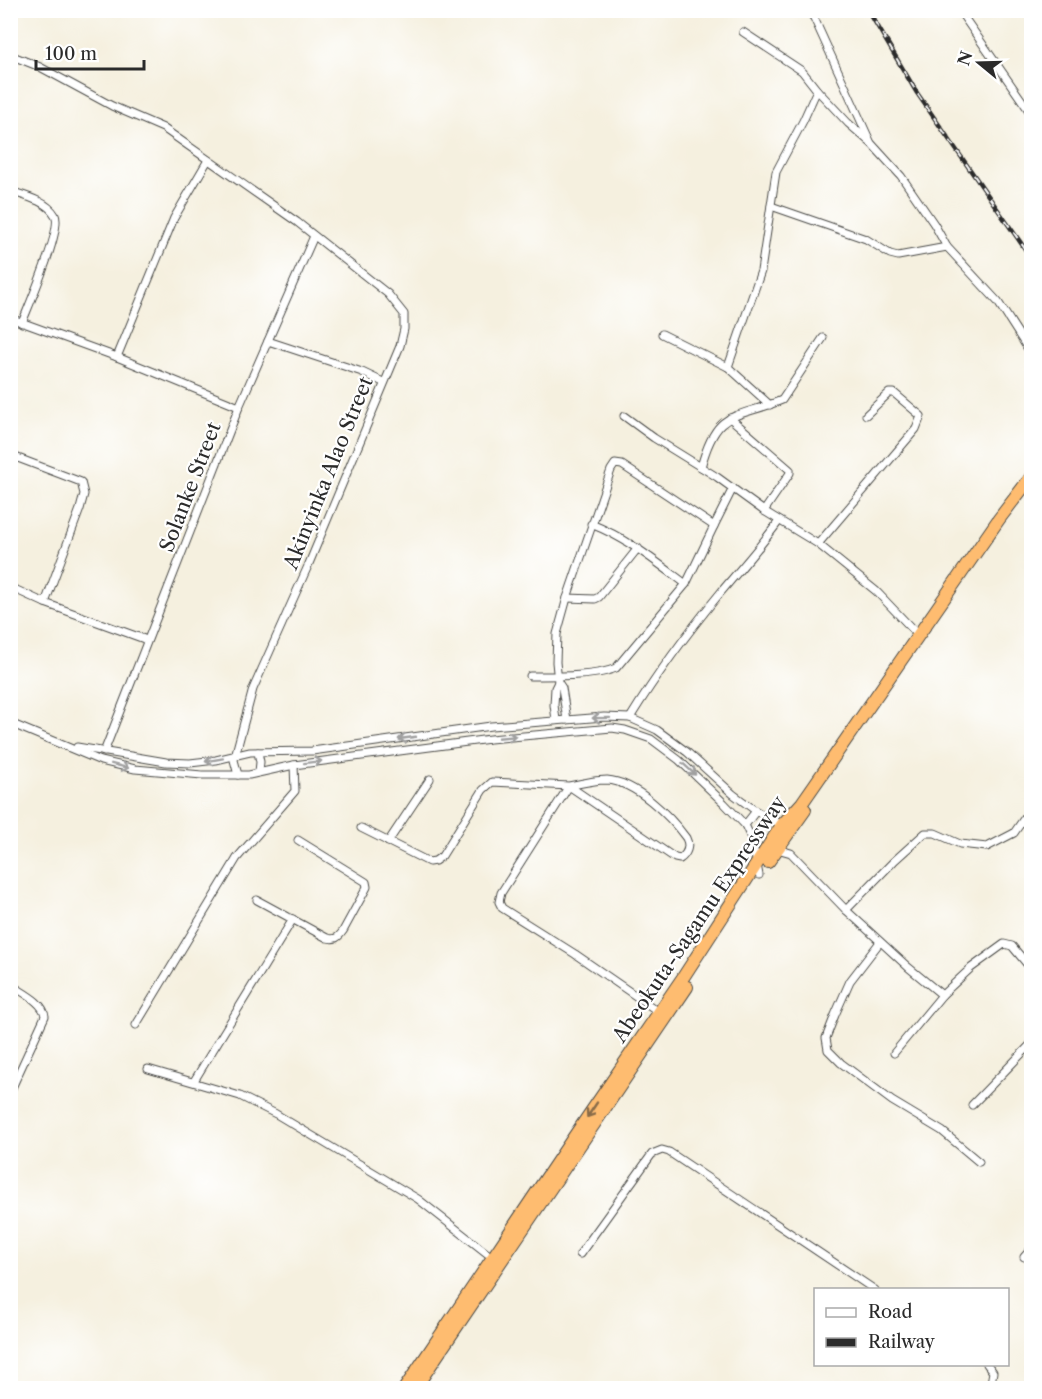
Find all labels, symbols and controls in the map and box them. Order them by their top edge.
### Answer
scale bar [36,33,144,71]
north arrow [949,33,1009,93]
text: 100 m [45,43,97,65]
text: N [953,48,977,68]
street label: Akinyinka Alao Street [278,373,378,574]
street label: Solanke Street [154,419,226,555]
one-way arrow [592,712,612,724]
one-way arrow [398,732,418,743]
one-way arrow [496,732,516,743]
one-way arrow [205,755,224,766]
one-way arrow [303,756,323,767]
one-way arrow [111,760,130,772]
one-way arrow [681,762,696,776]
street label: Abeokuta-Sagamu Expressway [607,790,791,1048]
one-way arrow [586,1102,598,1118]
legend [814,1288,1009,1366]
text: Road [868,1301,913,1323]
text: Railway [868,1331,936,1353]

